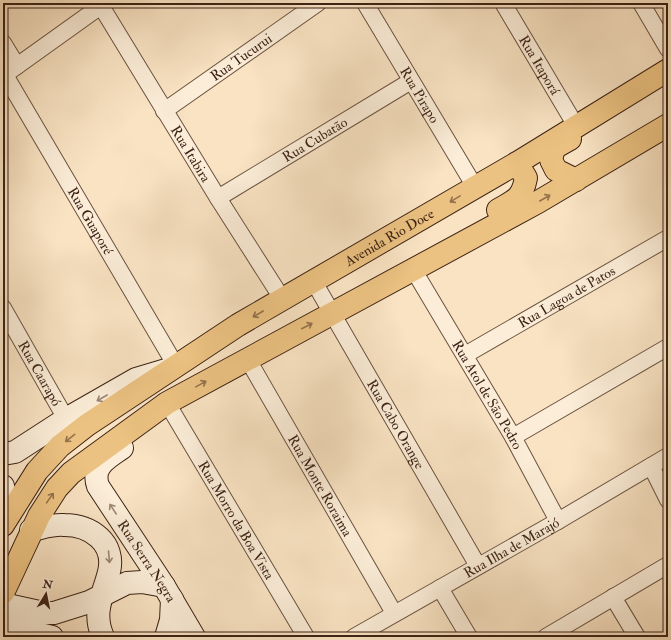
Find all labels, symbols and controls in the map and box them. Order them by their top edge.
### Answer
street label: Rua Tucurui [207,30,275,85]
street label: Rua Itaporá [515,32,564,98]
street label: Rua Pirapo [396,64,443,127]
street label: Rua Cubatão [279,114,351,166]
street label: Rua Itabira [167,123,214,186]
street label: Rua Guaporé [64,184,117,258]
one-way arrow [539,194,550,202]
one-way arrow [450,195,461,203]
street label: Avenida Rio Doce [341,205,437,271]
street label: Rua Lagoa de Patos [515,262,618,332]
one-way arrow [252,311,264,319]
one-way arrow [301,322,313,330]
street label: Rua Atol de São Pedro [448,337,526,452]
street label: Rua Caarapó [14,338,65,409]
street label: Rua Cabo Orange [363,376,428,472]
one-way arrow [195,379,207,387]
one-way arrow [96,394,108,402]
street label: Rua Monte Roraima [284,432,356,540]
one-way arrow [64,434,75,443]
street label: Rua Morro da Boa Vista [194,458,278,583]
one-way arrow [46,492,54,503]
one-way arrow [109,503,117,515]
street label: Rua Ilha de Marajó [461,514,563,582]
street label: Rua Serra Negra [114,517,180,605]
one-way arrow [105,551,113,564]
north arrow [26,574,66,614]
text: N [41,577,55,592]

